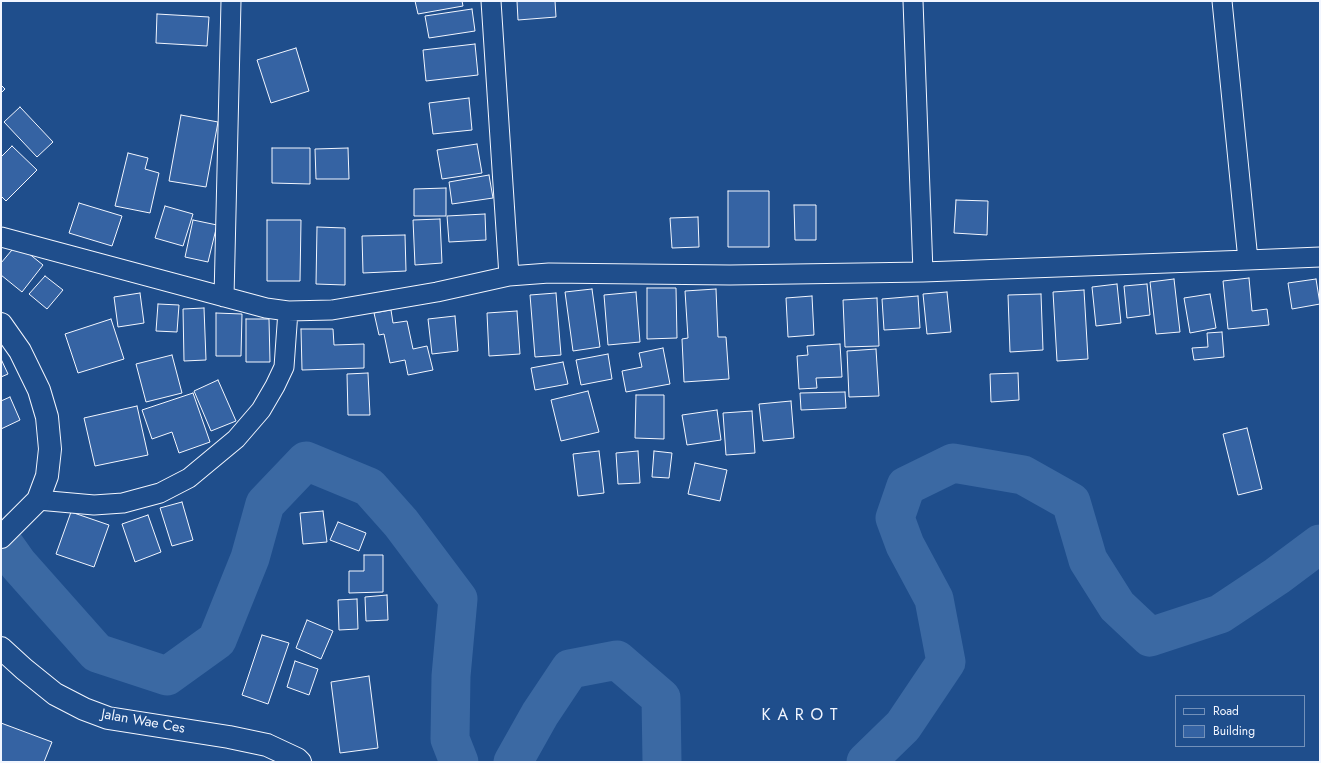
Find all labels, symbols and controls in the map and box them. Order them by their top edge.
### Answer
legend [1175,695,1305,747]
text: Road [1213,702,1239,720]
street label: Jalan Wae Ces [100,706,186,738]
district label: K A R O T [762,706,838,726]
text: Building [1213,722,1255,740]

